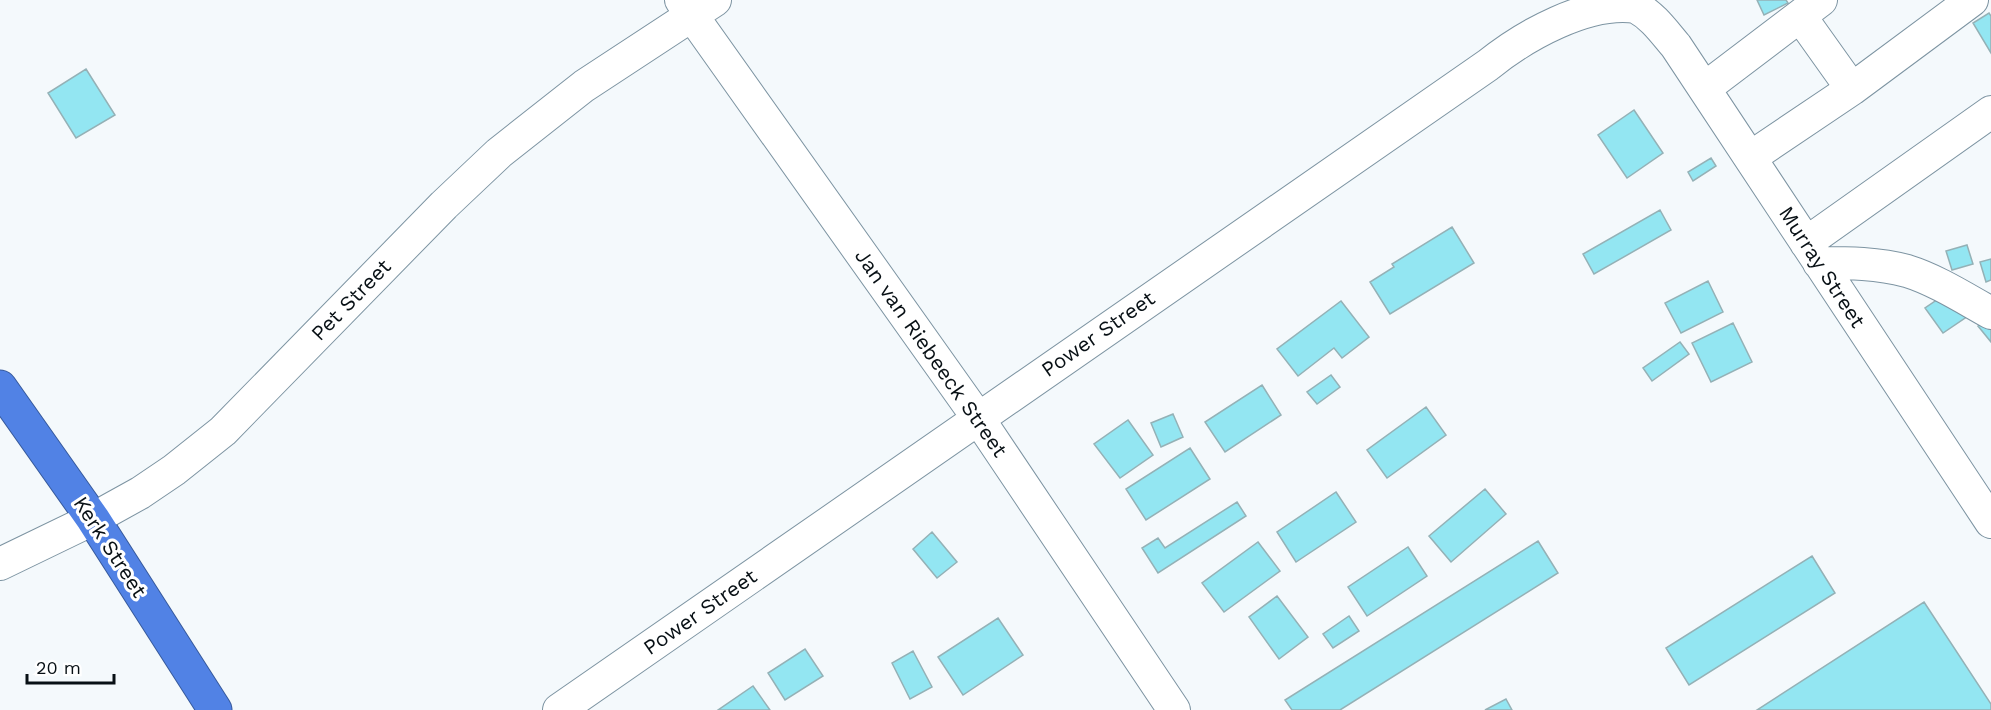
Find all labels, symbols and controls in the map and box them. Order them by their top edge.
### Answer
street label: Murray Street [1774,201,1871,332]
street label: Jan van Riebeeck Street [850,244,1013,462]
street label: Pet Street [306,254,396,346]
street label: Power Street [1036,285,1159,382]
street label: Kerk Street [69,492,152,602]
street label: Power Street [638,563,761,660]
scale bar [27,647,114,685]
text: 20 m [36,657,81,678]

